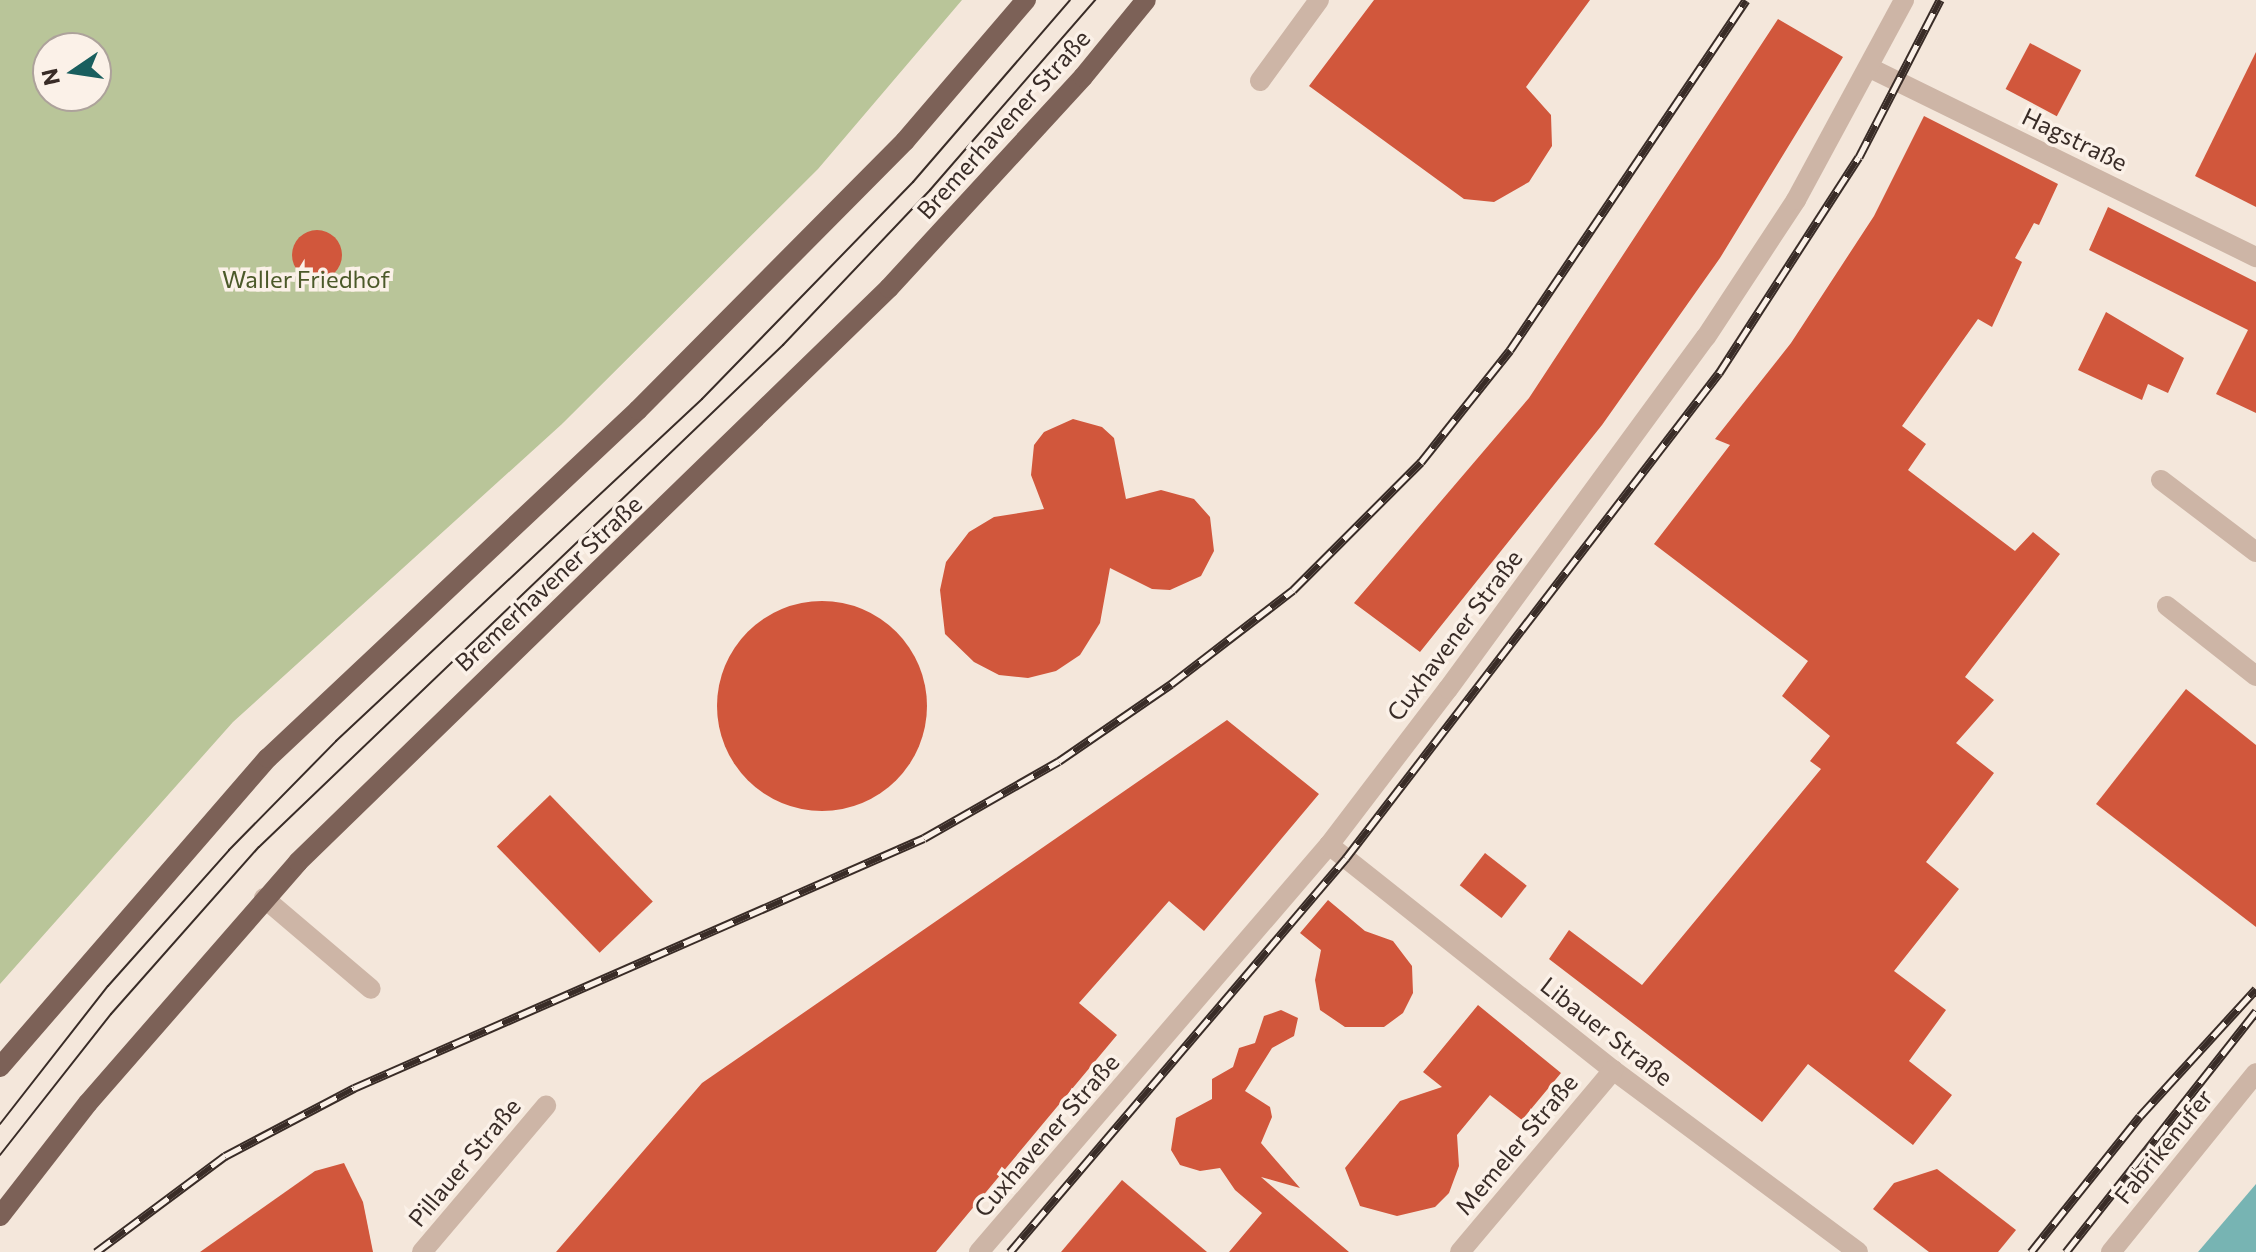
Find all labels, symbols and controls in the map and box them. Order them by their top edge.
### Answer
street label: Bremerhavener Straße [911,24,1095,224]
north arrow [32,32,112,112]
text: N [35,66,65,88]
street label: Hagstraße [2018,101,2132,177]
park label: Waller Friedhof [222,265,390,293]
street label: Bremerhavener Straße [449,489,647,677]
street label: Cuxhavener Straße [1380,544,1528,726]
street label: Libauer Straße [1535,970,1679,1092]
street label: Cuxhavener Straße [967,1048,1125,1222]
street label: Memeler Straße [1449,1068,1583,1220]
street label: Fabrikenufer [2108,1083,2218,1209]
street label: Pillauer Straße [402,1092,526,1232]

